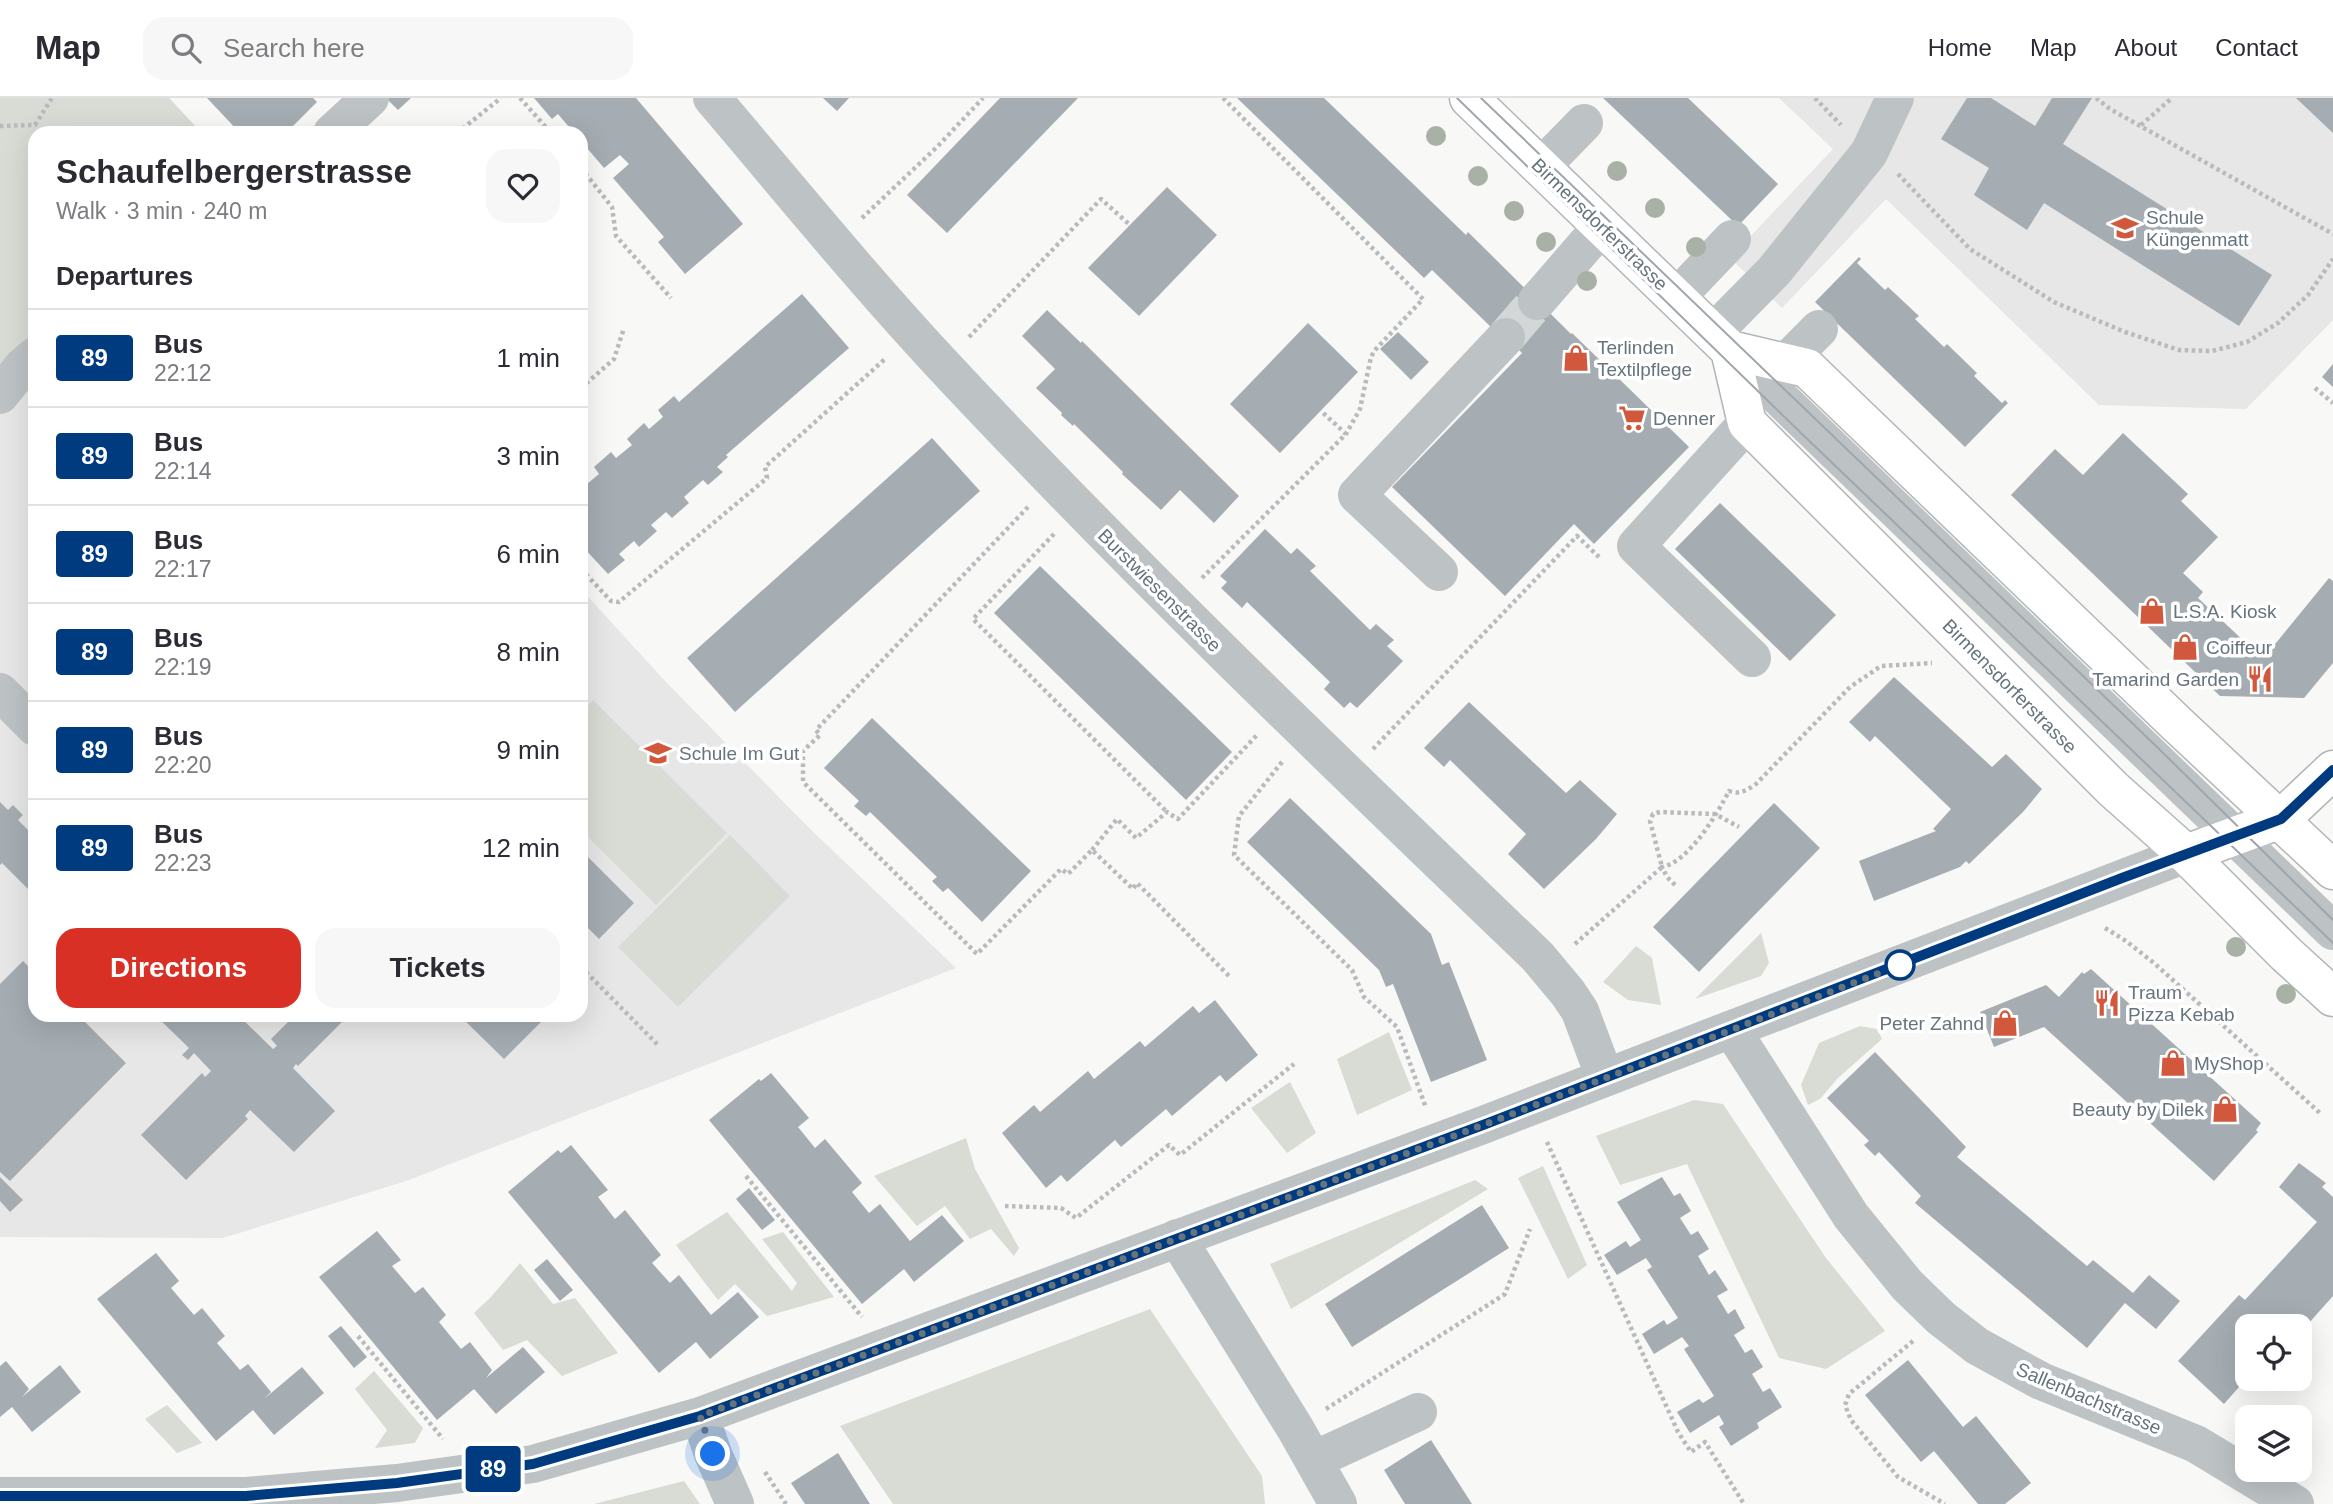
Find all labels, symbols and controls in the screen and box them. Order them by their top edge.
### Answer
search box [143,17,633,80]
text: Map [35,29,101,66]
icon: search [167,29,205,67]
text: Search here [223,33,365,63]
text: Home [1928,34,1992,61]
text: Map [2030,34,2077,61]
text: About [2115,34,2177,61]
text: Contact [2215,34,2298,61]
button: heart [486,149,560,223]
text: Schaufelbergerstrasse [56,153,412,190]
street label: Birmensdorferstrasse [1527,154,1672,295]
text: Walk · 3 min · 240 m [56,198,267,224]
place label: Schule Küngenmatt [2146,207,2249,250]
school or university icon: Schule Küngenmatt [2110,213,2140,243]
text: Departures [56,261,193,291]
text: Bus [154,329,203,359]
place label: Terlinden Textilpflege [1597,337,1692,380]
text: 1 min [496,343,560,373]
shop icon: Terlinden Textilpflege [1561,343,1591,373]
text: 89 [81,344,108,371]
text: 22:12 [154,360,212,386]
supermarket icon: Denner [1617,403,1647,433]
place label: Denner [1653,408,1716,429]
text: Bus [154,427,203,457]
text: 3 min [496,441,560,471]
text: 89 [81,442,108,469]
text: 22:14 [154,458,212,484]
text: Bus [154,525,203,555]
street label: Burstwiesenstrasse [1094,525,1225,656]
text: 6 min [496,539,560,569]
text: 89 [81,540,108,567]
text: 22:17 [154,556,212,582]
shop icon: L.S.A. Kiosk [2137,596,2167,626]
place label: L.S.A. Kiosk [2173,601,2277,622]
street label: Birmensdorferstrasse [1938,615,2081,758]
text: Bus [154,623,203,653]
shop icon: Coiffeur [2170,632,2200,662]
text: 8 min [496,637,560,667]
place label: Coiffeur [2206,637,2273,658]
text: 89 [81,638,108,665]
text: 22:19 [154,654,212,680]
restaurant icon: Tamarind Garden [2245,664,2275,694]
place label: Tamarind Garden [2092,669,2239,690]
text: Bus [154,721,203,751]
text: 9 min [496,735,560,765]
text: 89 [81,736,108,763]
school or university icon: Schule Im Gut [643,738,673,768]
place label: Schule Im Gut [679,743,800,764]
text: 22:20 [154,752,212,778]
text: Bus [154,819,203,849]
text: 12 min [482,833,560,863]
text: 89 [81,834,108,861]
text: 22:23 [154,850,212,876]
button: Directions [56,928,301,1008]
button: Tickets [315,928,560,1008]
unlabelled marker [1885,950,1915,980]
place label: Traum Pizza Kebab [2128,982,2235,1025]
restaurant icon: Traum Pizza Kebab [2092,988,2122,1018]
shop icon: Peter Zahnd [1990,1008,2020,1038]
place label: Peter Zahnd [1879,1013,1984,1034]
shop icon: MyShop [2158,1048,2188,1078]
place label: MyShop [2194,1053,2264,1074]
shop icon: Beauty by Dilek [2210,1094,2240,1124]
place label: Beauty by Dilek [2072,1099,2204,1120]
map controls [2235,1314,2312,1482]
button: locate [2235,1314,2312,1391]
street label: Sallenbachstrasse [2013,1358,2164,1438]
button: layers [2235,1405,2312,1482]
your location [695,1436,730,1471]
line badge: 89 [462,1446,524,1492]
text: 89 [480,1455,506,1482]

